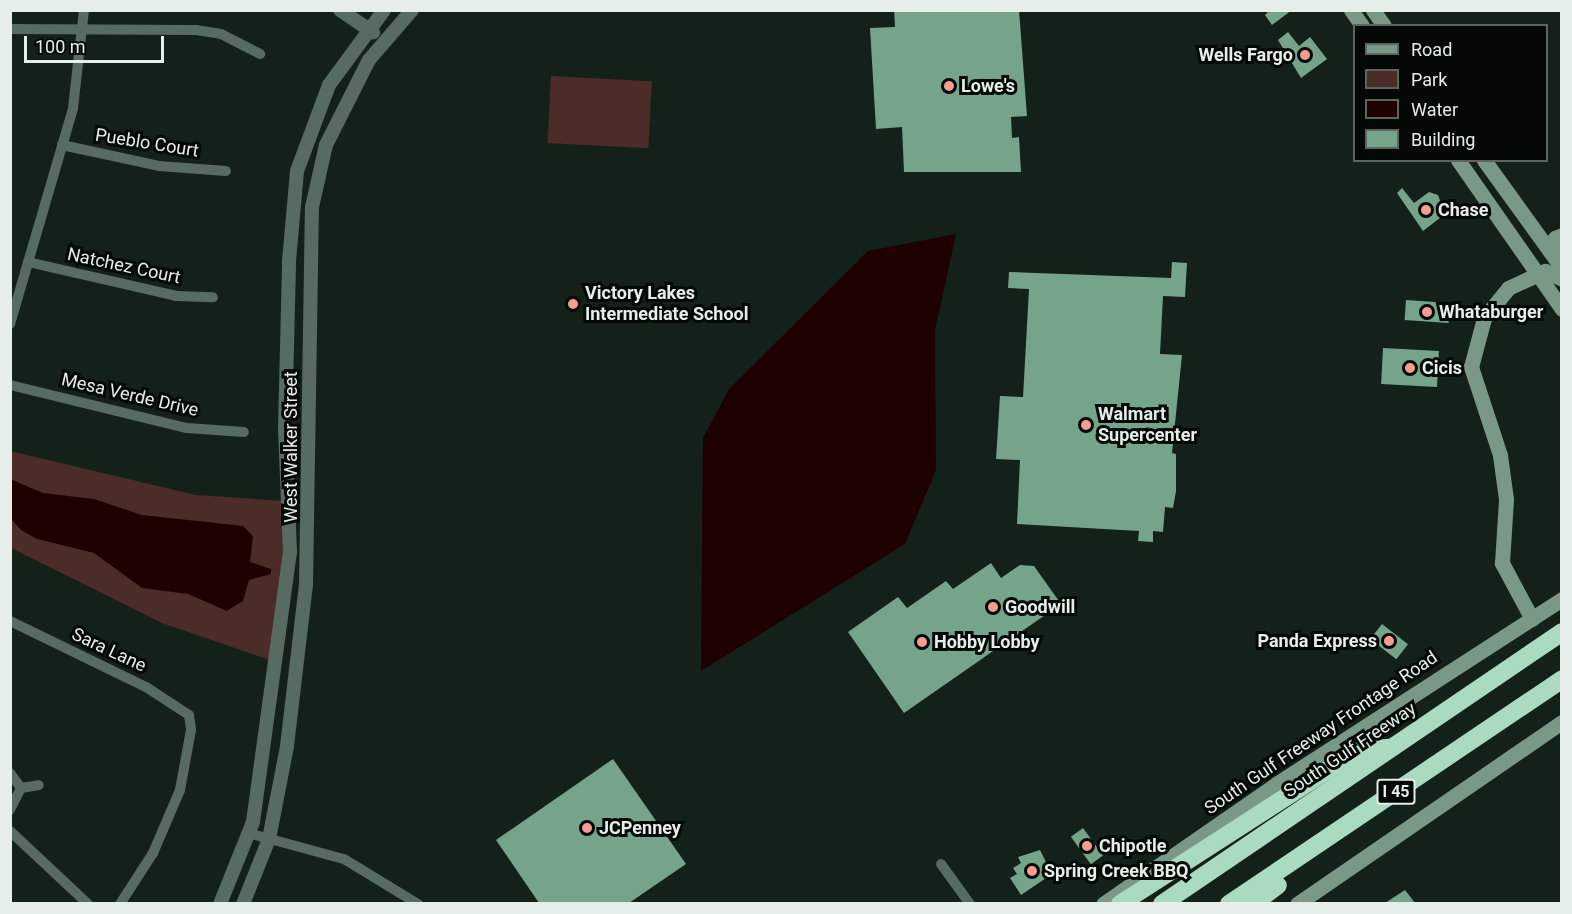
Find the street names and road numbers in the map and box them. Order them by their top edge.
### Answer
street label: Pueblo Court [94,124,200,162]
street label: Natchez Court [65,243,183,289]
street label: Mesa Verde Drive [59,369,201,421]
street label: West Walker Street [280,371,302,523]
street label: Sara Lane [68,623,150,677]
street label: South Gulf Freeway Frontage Road [1200,647,1442,819]
street label: South Gulf Freeway [1280,698,1420,802]
road number: I 45 [1375,779,1417,805]

